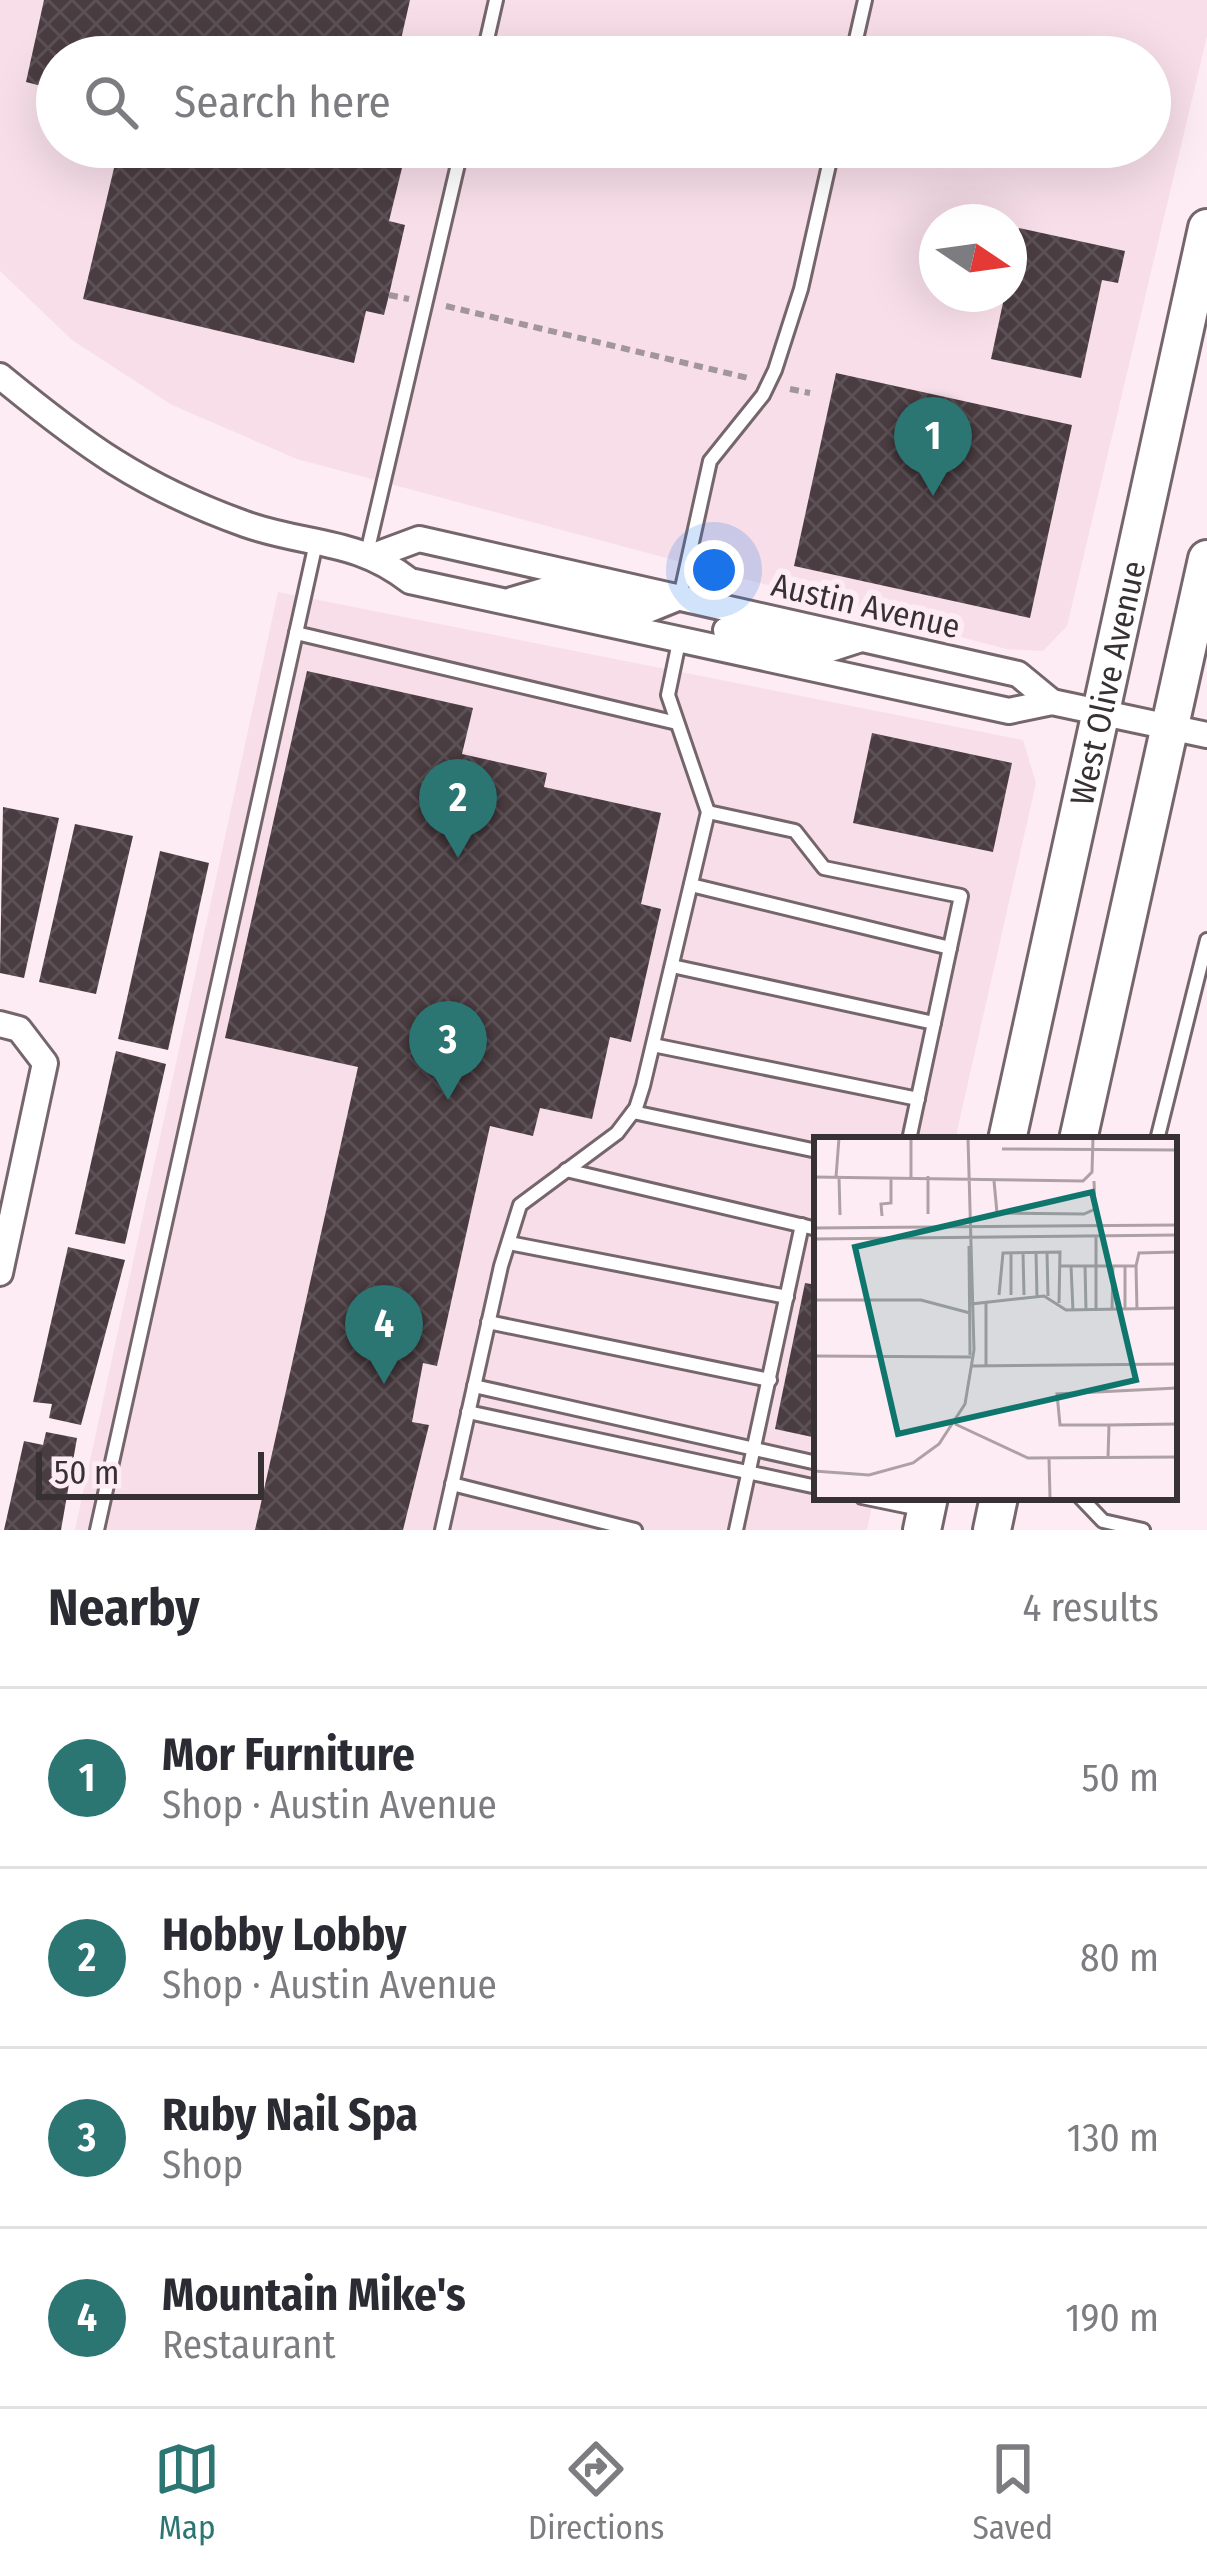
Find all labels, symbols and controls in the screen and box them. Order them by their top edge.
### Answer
search box [36,36,1171,168]
icon: search [78,69,144,135]
text: Search here [174,75,391,129]
north arrow [919,204,1027,312]
pin: 1 [894,397,972,496]
your location [684,540,744,600]
street label: West Olive Avenue [1062,557,1154,809]
street label: Austin Avenue [768,565,964,647]
pin: 2 [419,759,497,858]
pin: 3 [409,1001,487,1100]
inset map [814,1137,1177,1500]
pin: 4 [345,1285,423,1384]
scale bar [36,1446,264,1499]
text: 50 m [54,1453,119,1493]
text: Nearby [48,1577,200,1639]
text: 4 results [1022,1585,1159,1631]
text: Mor Furniture [162,1728,415,1782]
text: 1 [79,1755,95,1801]
text: 50 m [1082,1755,1159,1801]
text: Shop · Austin Avenue [162,1782,497,1828]
text: Hobby Lobby [162,1908,406,1962]
text: 2 [78,1935,96,1981]
text: 80 m [1080,1935,1159,1981]
text: Shop · Austin Avenue [162,1962,497,2008]
text: Ruby Nail Spa [162,2088,418,2142]
text: 3 [78,2115,96,2161]
text: 130 m [1067,2115,1159,2161]
text: Shop [162,2142,243,2188]
text: Mountain Mike's [162,2268,466,2322]
text: 4 [77,2295,97,2341]
text: 190 m [1065,2295,1159,2341]
text: Restaurant [162,2322,335,2368]
tab: Map [154,2436,220,2548]
tab: Directions [528,2436,664,2548]
tab: Saved [972,2436,1053,2548]

